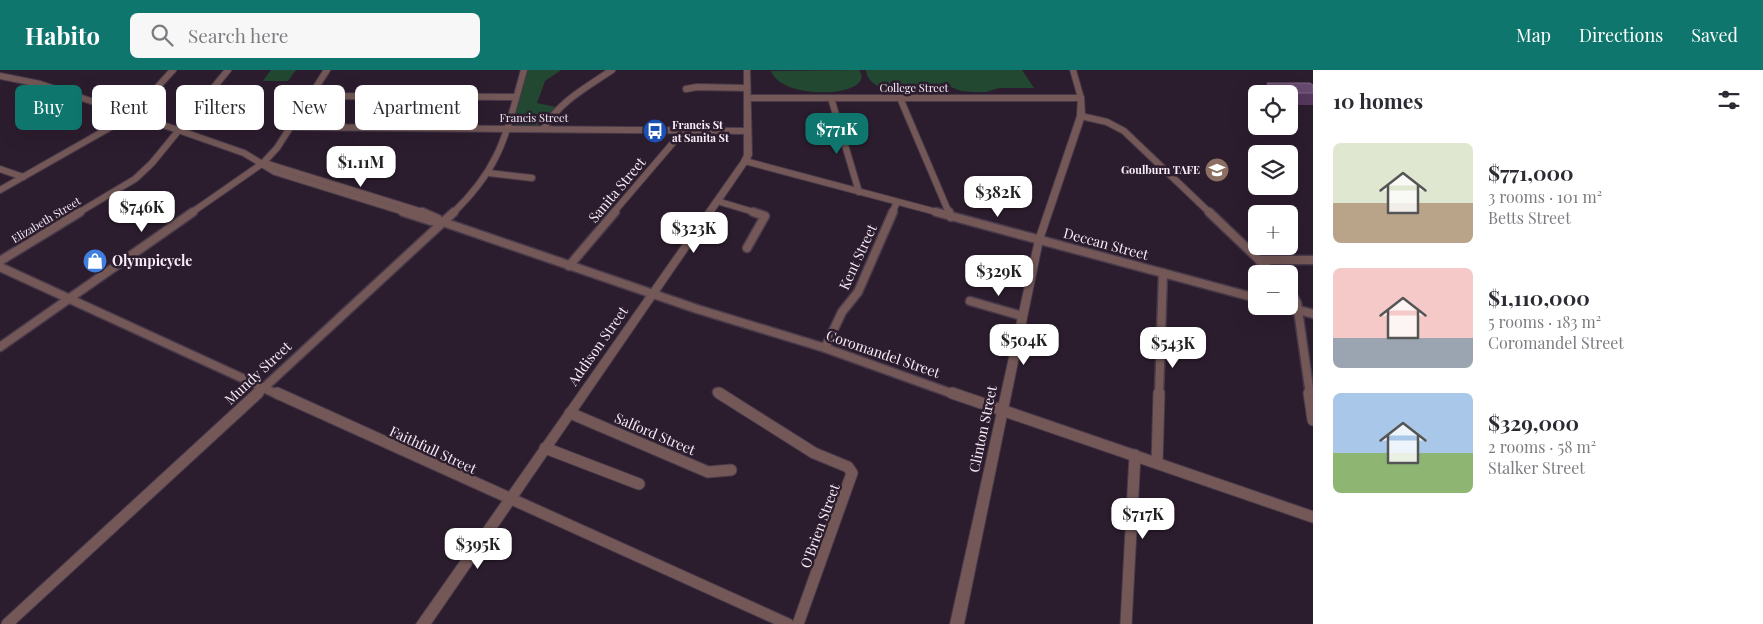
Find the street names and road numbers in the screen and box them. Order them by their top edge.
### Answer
street label: College Street [880,80,948,95]
street label: Francis Street [500,110,569,125]
street label: Sanita Street [584,152,650,226]
street label: Elizabeth Street [8,193,83,246]
street label: Kent Street [834,220,881,293]
street label: Deccan Street [1062,223,1152,264]
street label: Addison Street [563,302,633,390]
street label: Coromandel Street [824,325,943,382]
street label: Mundy Street [220,336,296,408]
street label: Clinton Street [964,383,1001,474]
street label: Salford Street [612,408,699,459]
street label: Faithfull Street [387,421,481,478]
street label: O'Brien Street [795,480,844,571]

